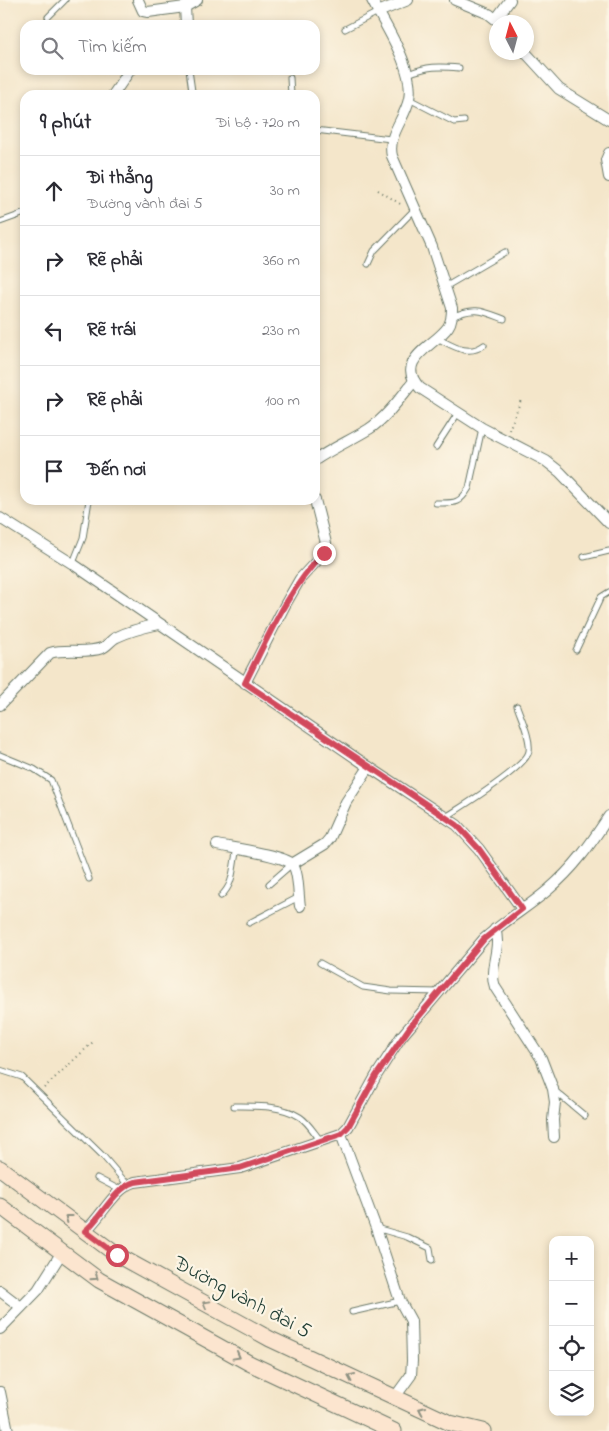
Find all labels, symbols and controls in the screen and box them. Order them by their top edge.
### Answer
north arrow [489,15,534,60]
search box [20,20,320,75]
icon: search [38,34,66,62]
text: Tìm kiếm [78,34,147,61]
text: 9 phút [40,108,91,138]
text: Đi bộ · 720 m [216,111,300,135]
text: Đi thẳng [87,165,153,192]
icon: ahead [40,177,68,205]
text: 30 m [270,179,300,203]
text: Đường vành đai 5 [87,192,203,216]
icon: right [40,247,68,275]
text: Rẽ phải [87,247,143,274]
text: 360 m [263,249,300,273]
icon: left [40,317,68,345]
text: Rẽ trái [87,317,136,344]
text: 230 m [262,319,300,343]
icon: right [40,387,68,415]
text: Rẽ phải [87,387,143,414]
text: 100 m [265,389,300,413]
icon: arrive [40,457,68,485]
text: Đến nơi [87,457,146,484]
route end [313,542,336,565]
one-way arrow [65,1216,74,1224]
map controls [549,1236,594,1416]
button: + [549,1236,594,1281]
route start [106,1244,129,1267]
street label: Đường vành đai 5 [166,1249,316,1349]
one-way arrow [89,1271,99,1280]
button: − [549,1281,594,1326]
one-way arrow [202,1300,211,1310]
button: locate [549,1326,594,1371]
one-way arrow [231,1350,240,1360]
button: layers [549,1371,594,1416]
one-way arrow [347,1372,356,1383]
one-way arrow [418,1406,427,1416]

